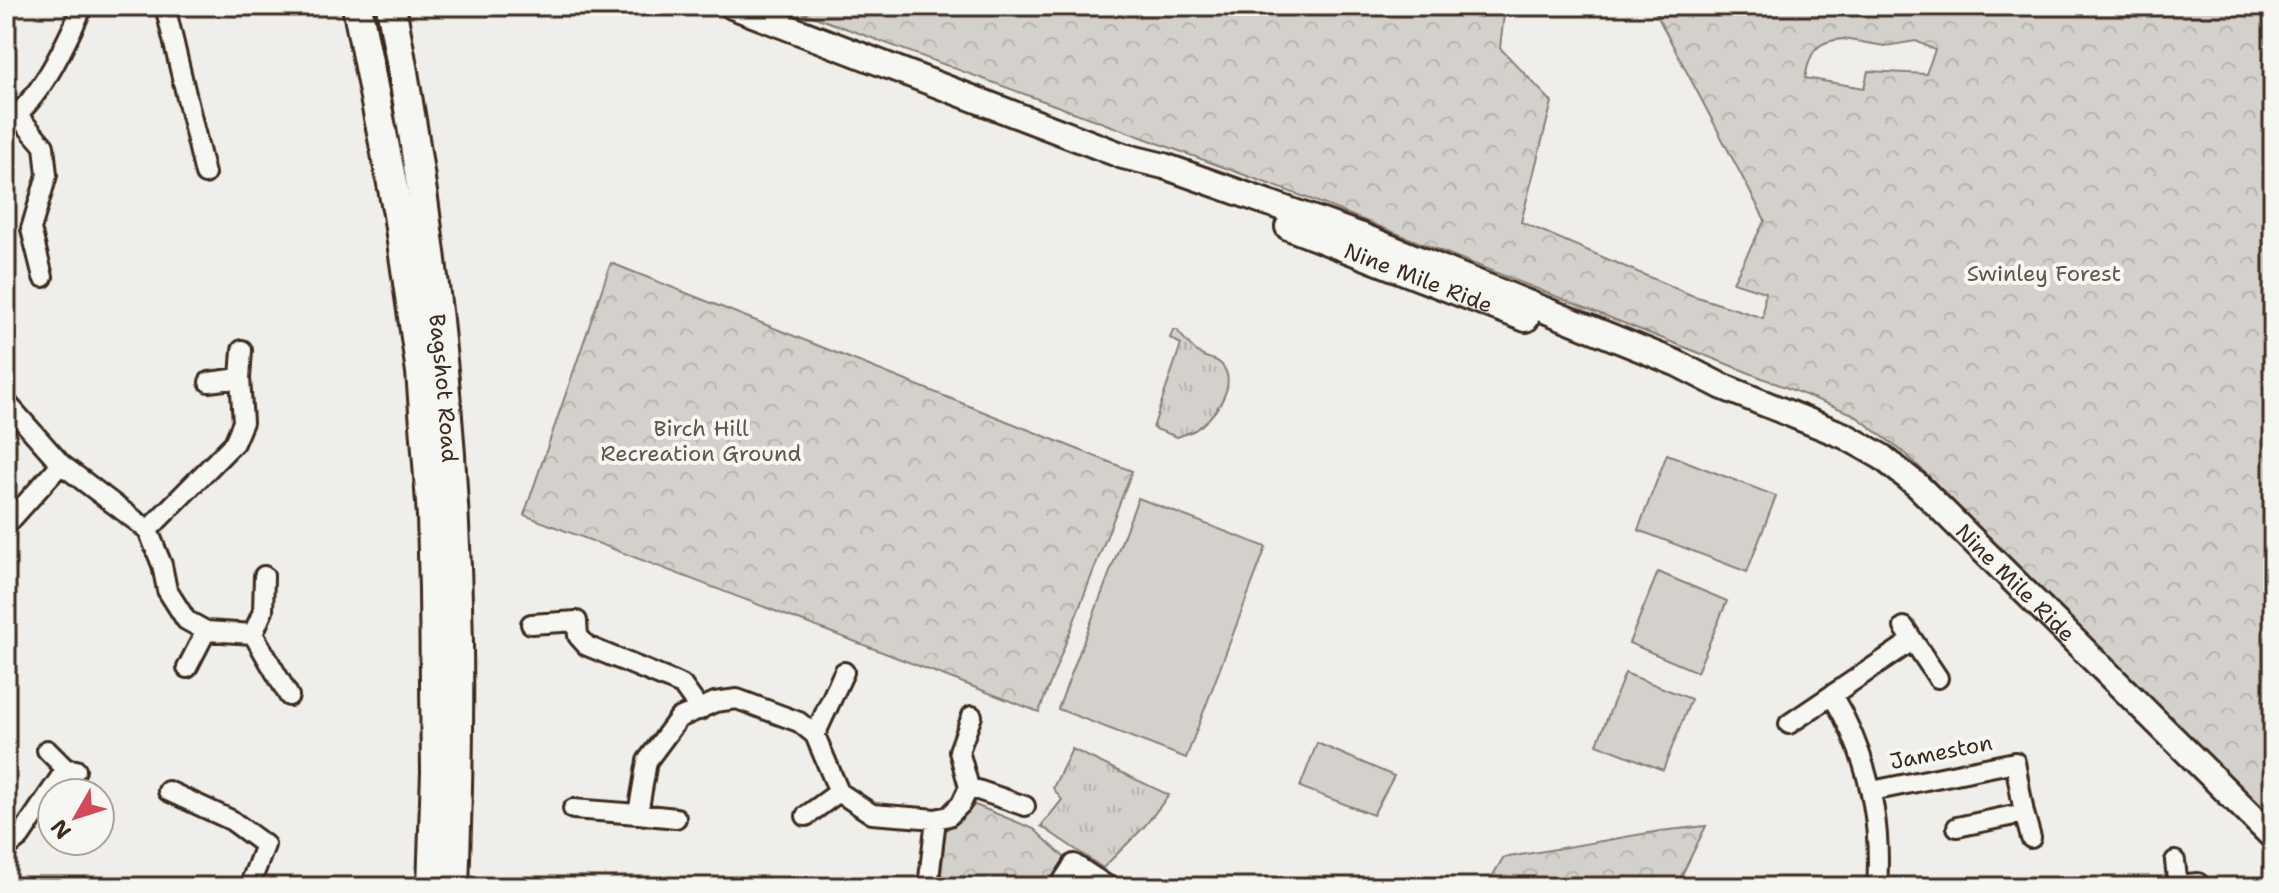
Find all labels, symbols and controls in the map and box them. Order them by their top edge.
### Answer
street label: Nine Mile Ride [1340,236,1497,319]
park label: Swinley Forest [1967,259,2121,288]
street label: Bagshot Road [423,312,465,463]
park label: Birch Hill Recreation Ground [601,414,801,468]
street label: Nine Mile Ride [1950,517,2082,648]
street label: Jameston [1887,728,1995,776]
north arrow [36,777,116,857]
text: N [44,813,78,845]

